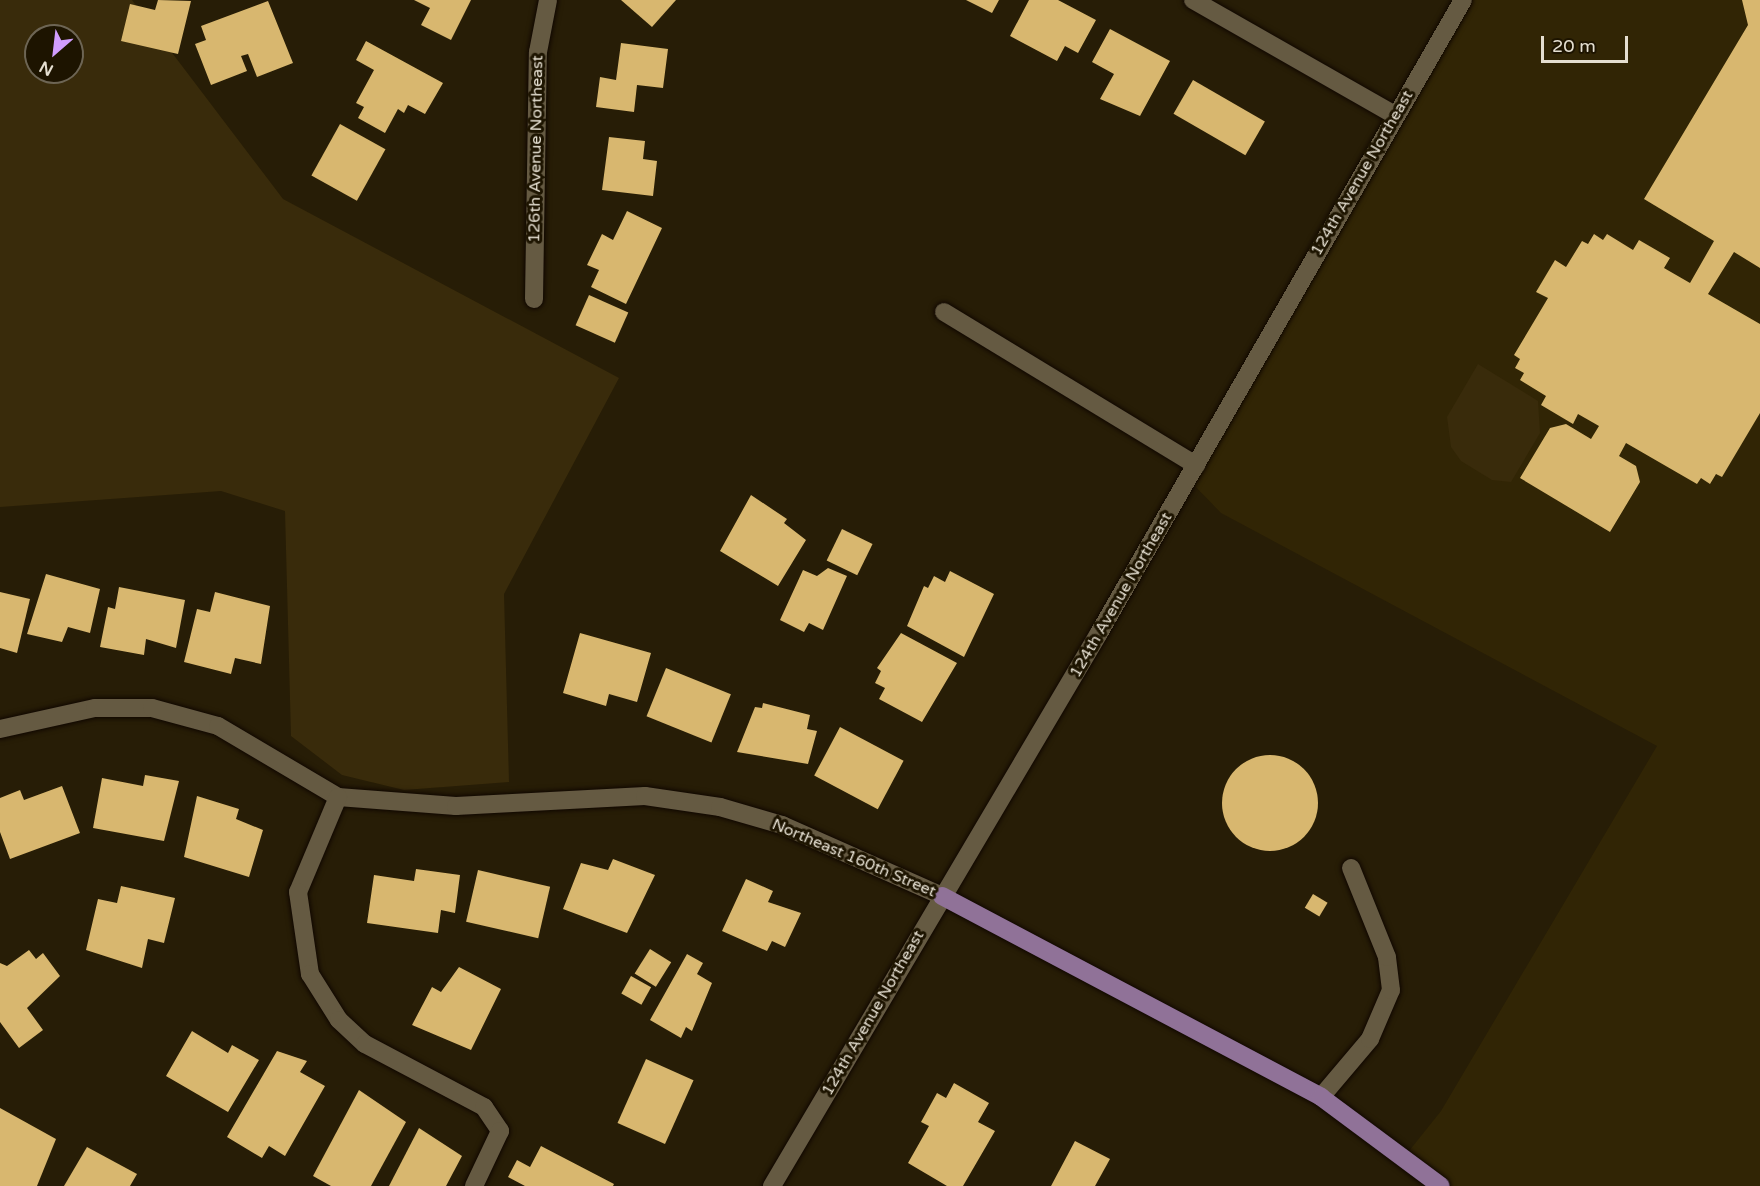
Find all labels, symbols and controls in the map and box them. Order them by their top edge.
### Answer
north arrow [24,24,84,84]
scale bar [1544,24,1631,62]
text: 20 m [1552,35,1596,57]
street label: 126th Avenue Northeast [525,55,547,243]
text: N [36,56,57,80]
street label: 124th Avenue Northeast [1307,87,1417,259]
street label: 124th Avenue Northeast [1066,509,1176,681]
street label: Northeast 160th Street [769,815,939,901]
street label: 124th Avenue Northeast [818,927,928,1099]

